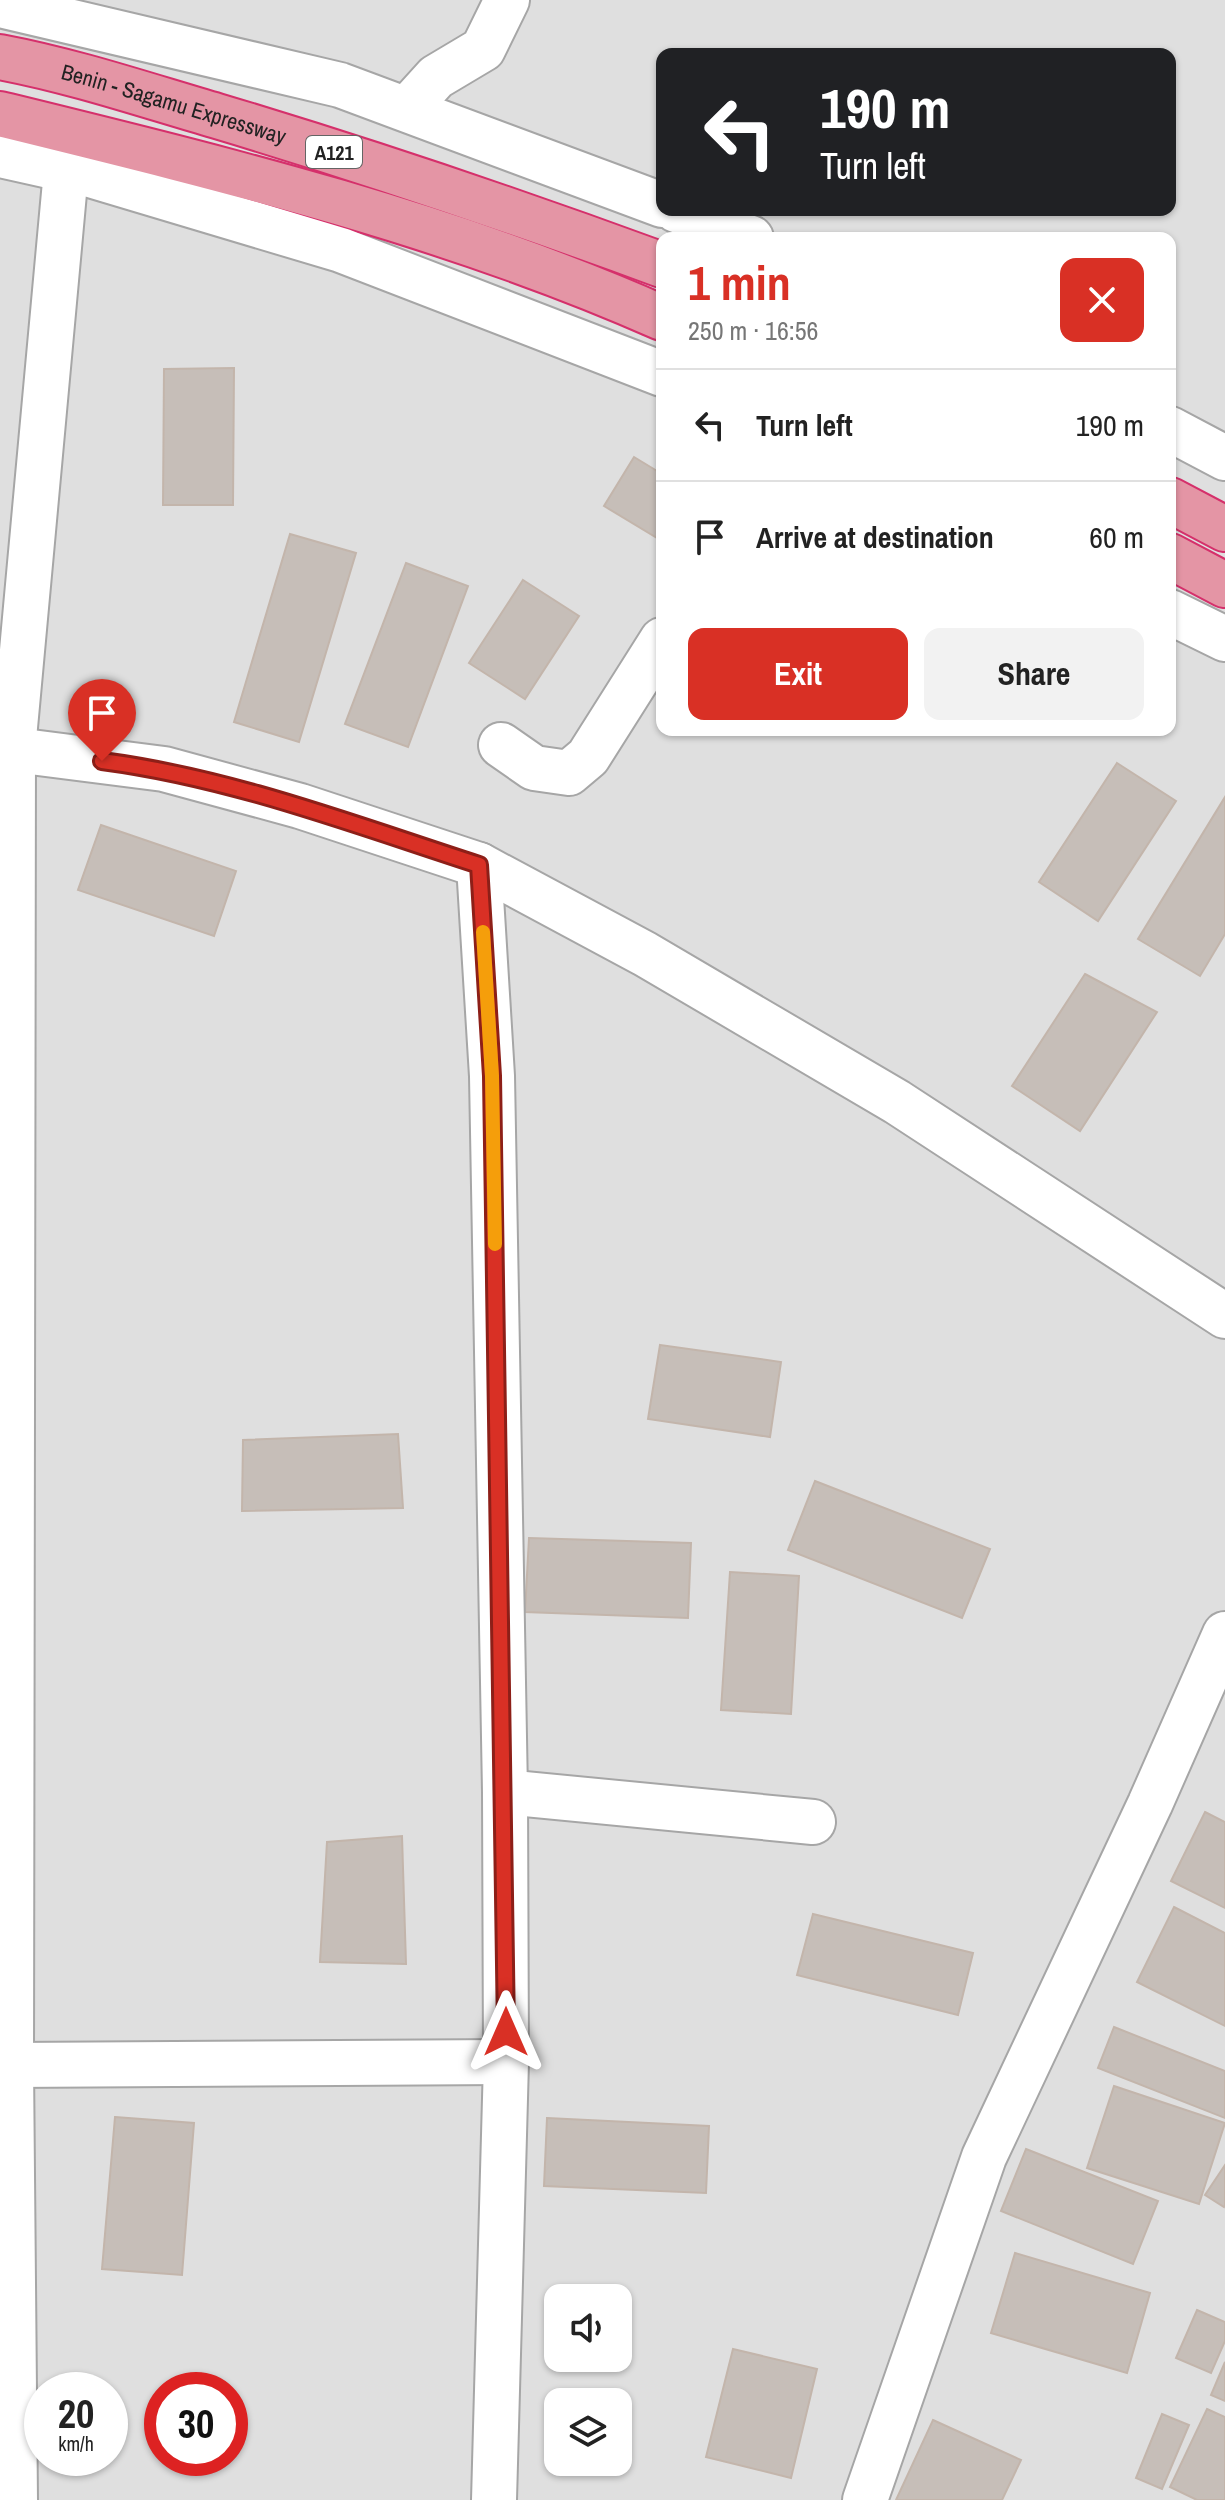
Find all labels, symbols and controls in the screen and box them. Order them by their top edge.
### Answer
street label: Benin - Sagamu Expressway [58,56,290,151]
text: 190 m [820,70,950,145]
icon: left [688,80,792,184]
road number: A121 [306,136,362,168]
text: Turn left [820,142,926,190]
text: 1 min [688,250,791,315]
button: close [1060,258,1144,342]
text: 250 m · 16:56 [688,313,818,348]
icon: left [688,403,732,447]
text: Turn left [756,405,853,445]
text: 190 m [1076,405,1144,445]
icon: arrive [688,515,732,559]
text: Arrive at destination [756,517,994,557]
text: 60 m [1089,517,1144,557]
button: Exit [688,628,908,720]
button: Share [924,628,1144,720]
pin [68,679,136,761]
icon: arrive [80,691,124,735]
position arrow [464,1990,548,2074]
map controls [544,2284,632,2476]
button: sound [544,2284,632,2372]
speed limit sign: 30 [144,2372,248,2476]
text: 20 [58,2387,94,2440]
button: layers [544,2388,632,2476]
text: km/h [58,2430,94,2457]

